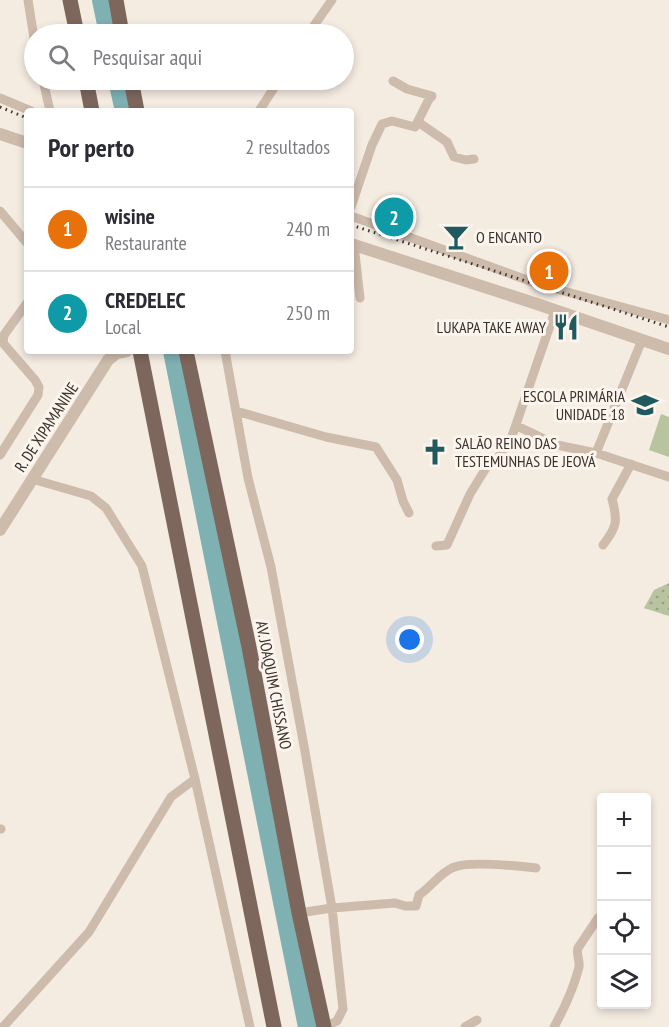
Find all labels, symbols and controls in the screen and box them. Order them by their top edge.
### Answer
search box [24,24,354,90]
icon: search [45,41,78,74]
text: Pesquisar aqui [93,43,202,71]
text: Por perto [48,131,134,164]
text: 2 resultados [245,134,330,160]
pin: 2 [374,194,414,240]
text: wisine [105,202,155,230]
text: 1 [63,216,72,242]
text: 240 m [286,216,330,242]
bar icon: O ENCANTO [441,222,471,252]
place label: O ENCANTO [476,227,542,247]
text: Restaurante [105,230,187,256]
pin: 1 [530,248,568,294]
text: CREDELEC [105,286,186,314]
text: 2 [63,300,72,326]
text: 250 m [286,300,330,326]
restaurant icon: LUKAPA TAKE AWAY [551,312,581,342]
text: Local [105,314,141,340]
place label: LUKAPA TAKE AWAY [437,317,547,337]
street label: R. DE XIPAMANINE [10,379,82,475]
place label: ESCOLA PRIMÁRIA UNIDADE 18 [523,386,625,424]
school or university icon: ESCOLA PRIMÁRIA UNIDADE 18 [630,390,660,420]
place label: SALÃO REINO DAS TESTEMUNHAS DE JEOVÁ [455,433,596,471]
church icon: SALÃO REINO DAS TESTEMUNHAS DE JEOVÁ [420,437,450,467]
street label: AV. JOAQUIM CHISSANO [252,619,296,751]
your location [395,625,424,654]
map controls [597,793,651,1009]
button: + [597,793,651,847]
button: − [597,847,651,901]
button: locate [597,901,651,955]
button: layers [597,955,651,1009]

